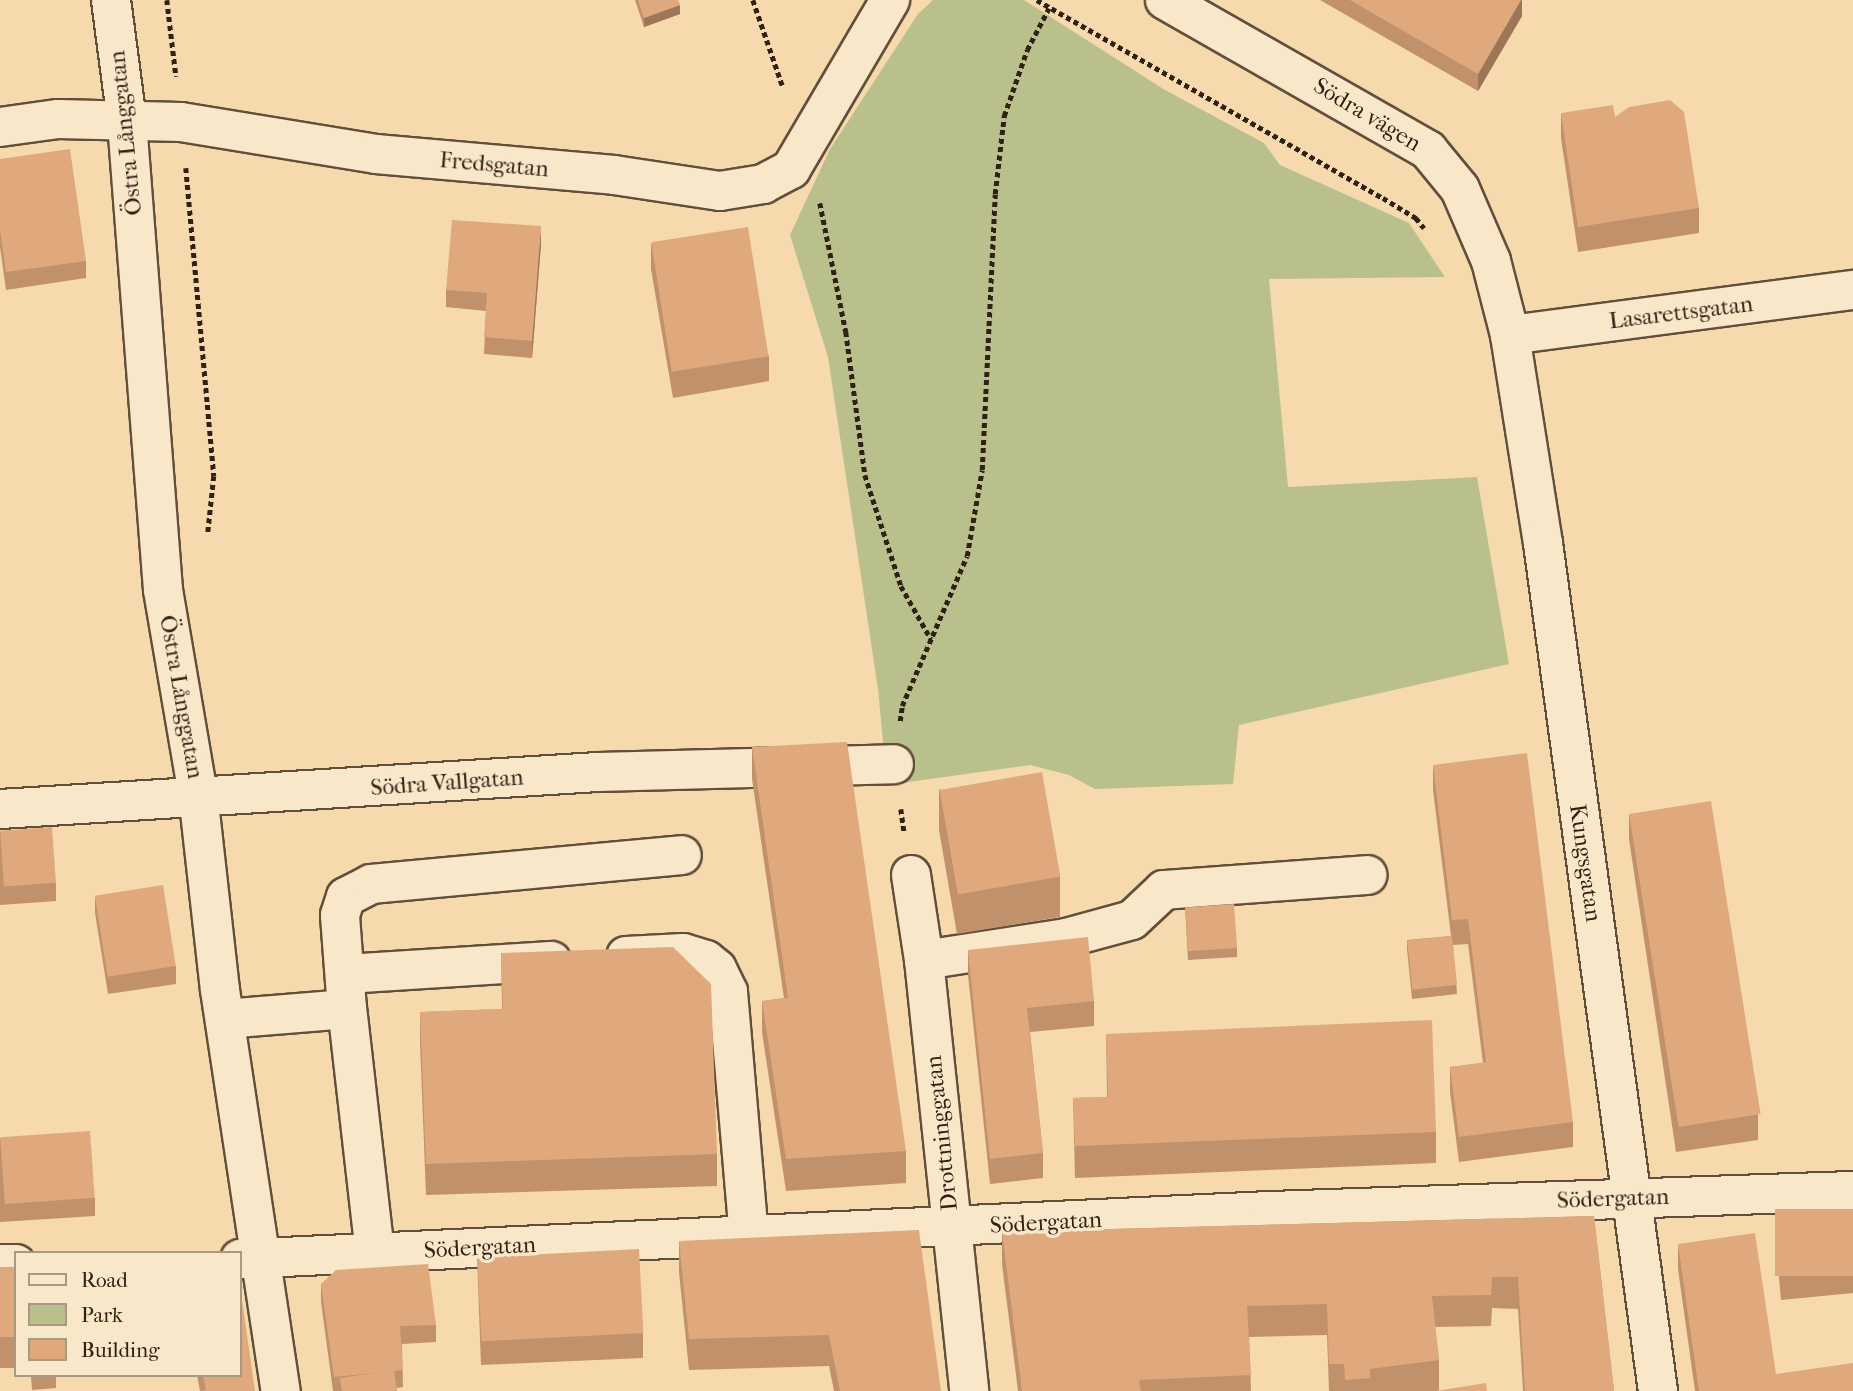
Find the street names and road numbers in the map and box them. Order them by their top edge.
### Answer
street label: Östra Långgatan [104,49,148,217]
street label: Södra vägen [1308,72,1426,158]
street label: Fredsgatan [438,146,550,184]
street label: Lasarettsgatan [1607,290,1755,336]
street label: Östra Långgatan [153,613,209,781]
street label: Södra Vallgatan [370,764,524,802]
street label: Kungsgatan [1563,802,1607,924]
street label: Drottninggatan [920,1054,964,1212]
street label: Södergatan [1556,1183,1670,1215]
street label: Södergatan [989,1206,1103,1240]
street label: Södergatan [423,1231,537,1265]

